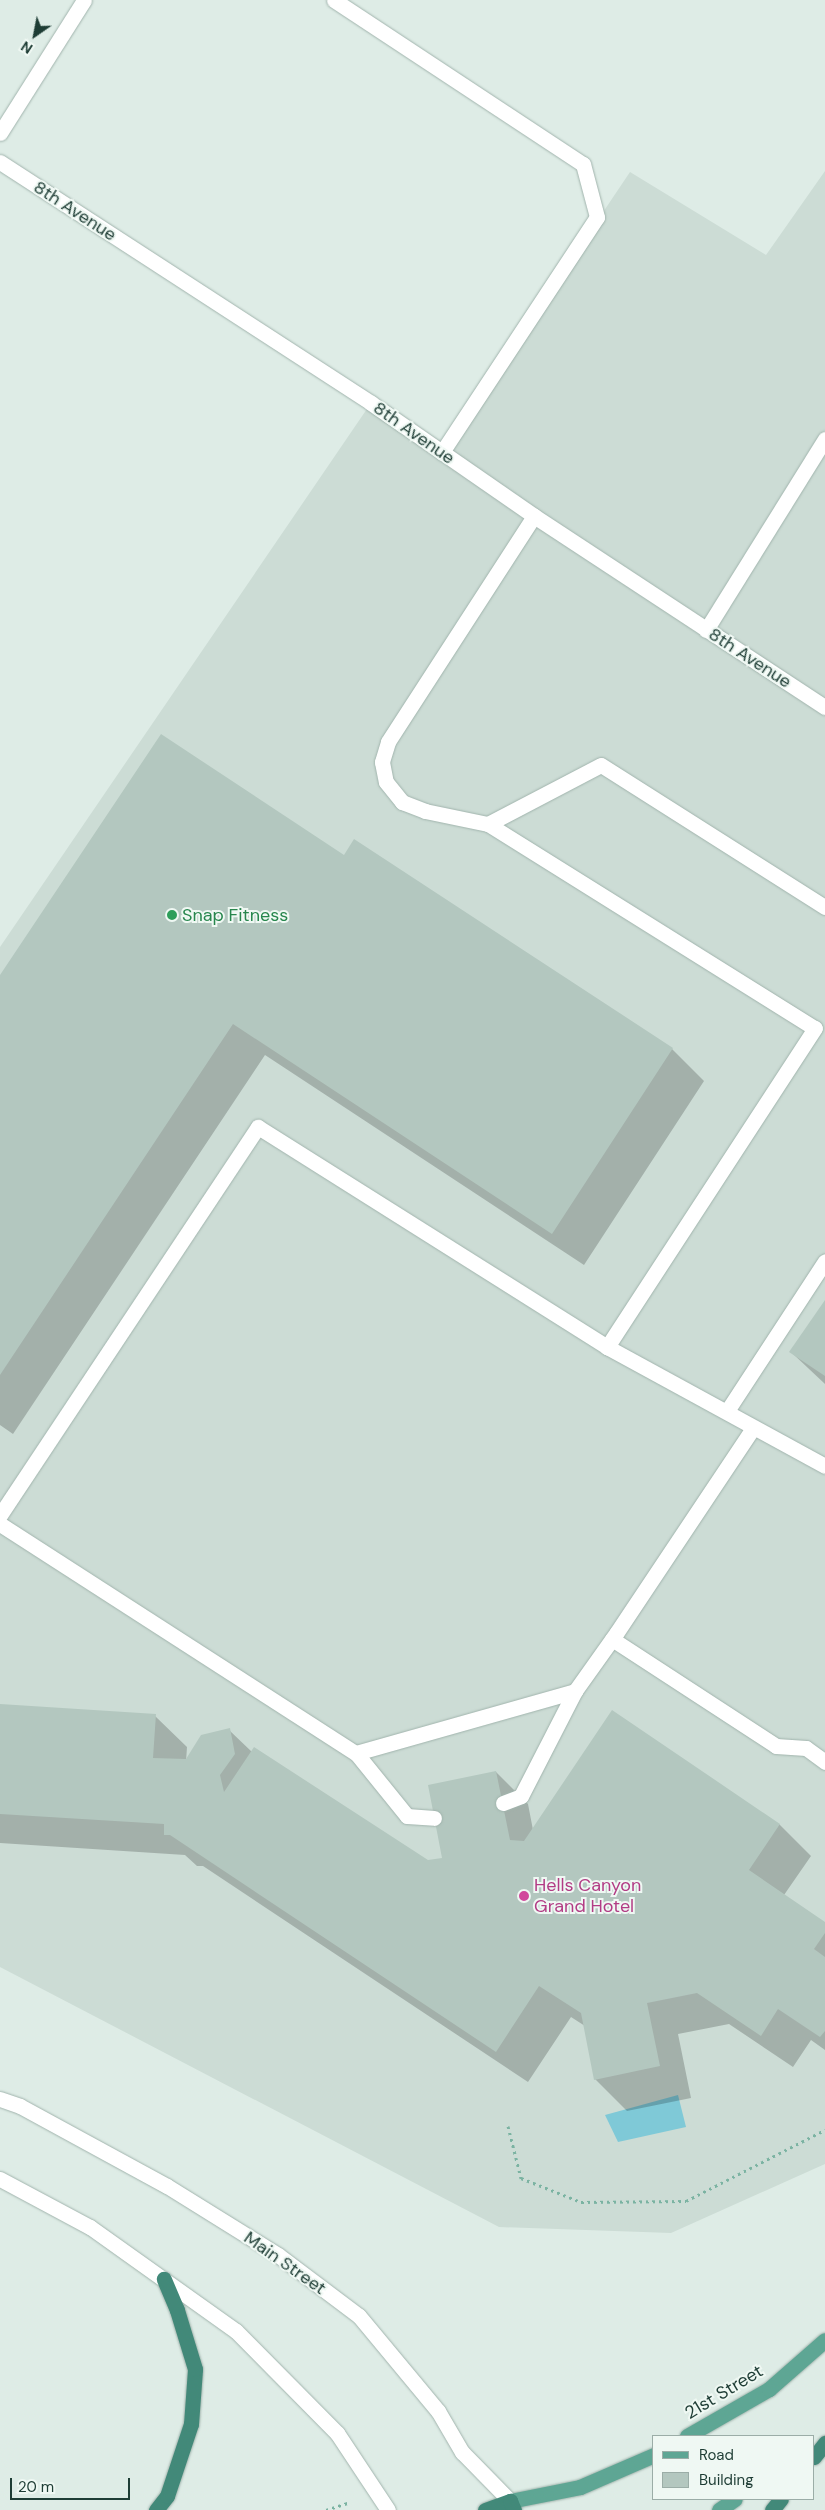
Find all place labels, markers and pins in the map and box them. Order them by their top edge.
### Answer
place label: Snap Fitness [182,904,288,926]
marker: Snap Fitness [166,909,178,921]
place label: Hells Canyon Grand Hotel [534,1875,641,1918]
marker: Hells Canyon Grand Hotel [518,1890,530,1902]

